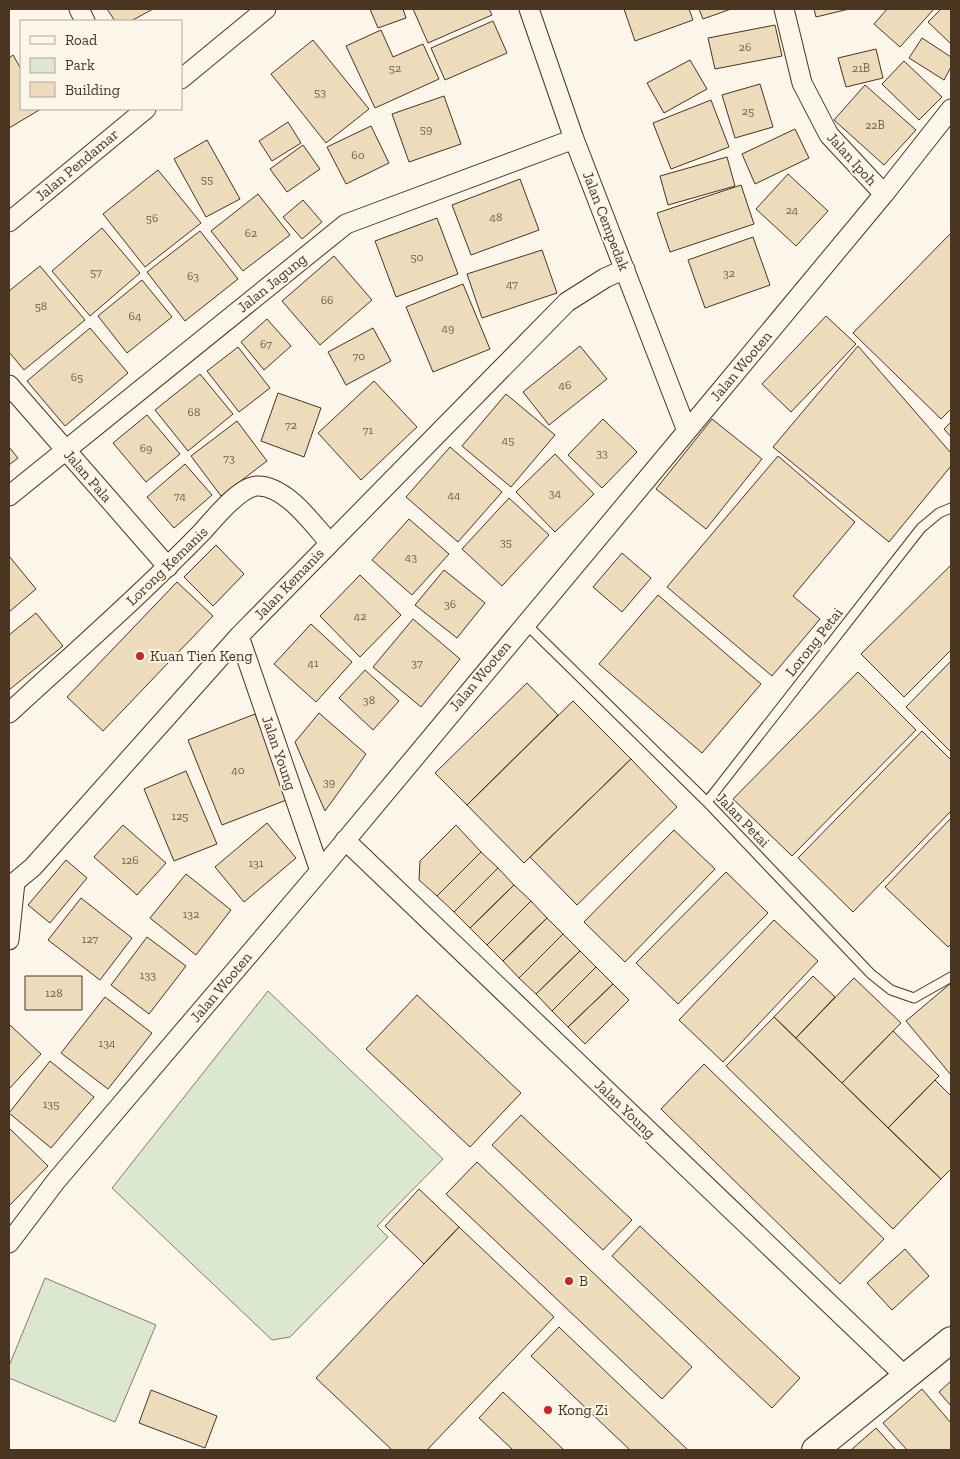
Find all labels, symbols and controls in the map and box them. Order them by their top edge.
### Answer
legend [20,20,182,110]
text: Road [65,31,98,49]
house number: 26 [739,40,751,54]
text: Park [65,56,95,74]
house number: 52 [389,61,401,75]
house number: 21B [852,61,870,75]
text: Building [65,81,120,99]
house number: 53 [314,85,326,99]
house number: 25 [742,104,754,118]
house number: 22B [865,118,885,132]
house number: 59 [420,122,432,136]
street label: Jalan Pendamar [32,125,122,205]
street label: Jalan Ipoh [823,129,881,190]
house number: 60 [351,148,365,162]
street label: Jalan Cempedak [579,169,633,274]
house number: 55 [201,172,213,186]
house number: 24 [786,203,799,217]
house number: 48 [490,210,502,224]
house number: 56 [146,211,158,225]
house number: 62 [245,226,257,240]
street label: Jalan Jagung [234,250,310,316]
house number: 50 [410,250,424,264]
house number: 57 [90,265,102,279]
house number: 32 [723,266,735,280]
house number: 63 [187,269,199,283]
house number: 47 [506,277,518,291]
house number: 66 [321,293,333,307]
house number: 58 [35,299,47,313]
house number: 64 [129,309,142,323]
house number: 49 [442,321,454,335]
street label: Jalan Wooten [706,327,776,405]
house number: 67 [260,337,272,351]
house number: 70 [353,349,365,363]
house number: 65 [71,370,83,384]
house number: 46 [559,378,571,392]
house number: 68 [188,405,200,419]
house number: 72 [285,418,297,432]
house number: 71 [363,423,374,437]
house number: 45 [502,433,514,447]
house number: 69 [140,441,152,455]
street label: Jalan Pala [60,446,116,506]
house number: 33 [596,446,608,460]
house number: 73 [223,451,235,465]
house number: 34 [549,486,562,500]
house number: 44 [448,488,461,502]
house number: 74 [174,489,186,503]
street label: Lorong Kemanis [123,523,211,609]
house number: 35 [500,535,512,549]
street label: Jalan Kemanis [250,544,328,624]
house number: 43 [405,550,417,564]
house number: 36 [444,597,456,611]
street label: Lorong Petai [782,604,846,680]
house number: 42 [354,609,366,623]
street label: Jalan Wooten [445,637,515,715]
place label: Kuan Tien Keng [150,647,253,665]
marker: Kuan Tien Keng [134,650,146,662]
house number: 41 [307,656,319,670]
house number: 37 [411,656,423,670]
house number: 38 [363,693,375,707]
street label: Jalan Young [258,713,300,793]
house number: 40 [231,763,245,777]
house number: 39 [323,775,335,789]
street label: Jalan Petai [712,789,774,851]
house number: 125 [172,809,188,823]
house number: 126 [121,853,139,867]
house number: 131 [248,856,264,870]
house number: 132 [183,907,199,921]
house number: 127 [82,932,99,946]
street label: Jalan Wooten [186,948,256,1026]
house number: 133 [140,968,156,982]
house number: 128 [45,986,63,1000]
house number: 134 [99,1036,116,1050]
street label: Jalan Young [591,1076,659,1142]
house number: 135 [43,1097,59,1111]
place label: B [579,1272,588,1290]
marker: B [563,1275,575,1287]
place label: Kong Zi [558,1401,608,1419]
marker: Kong Zi [542,1404,554,1416]

